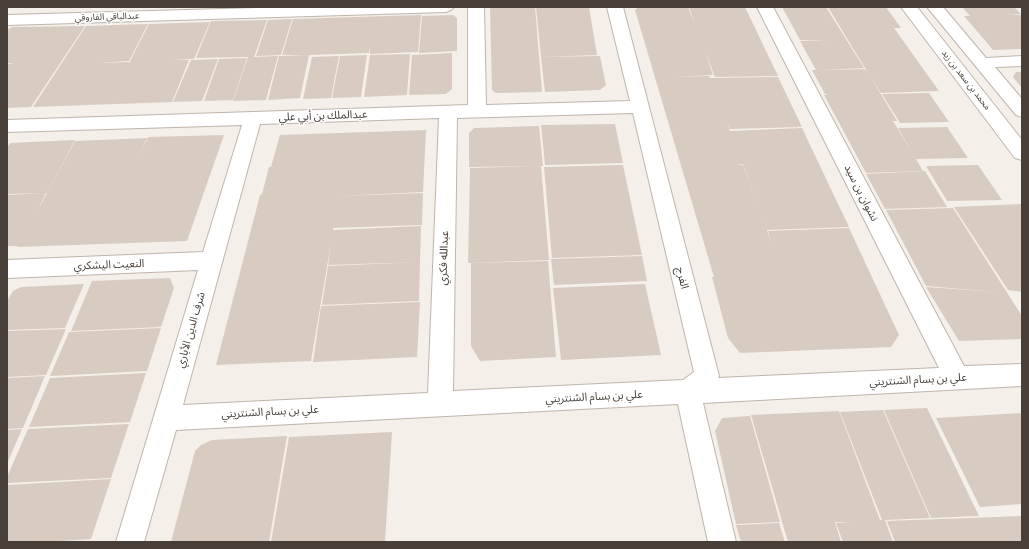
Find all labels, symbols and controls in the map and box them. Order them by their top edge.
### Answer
street label: عبدالباقي الفاروقي [74,10,140,24]
street label: محمد بن سعد بن زيد [939,48,993,112]
street label: عبدالملك بن أبي علي [278,108,368,124]
street label: نشوان بن سيد [841,162,881,224]
street label: عبدالله فكري [436,230,452,286]
street label: النعيت اليشكري [73,257,145,273]
street label: الفرج [673,266,691,290]
street label: شرف الدين الأباري [174,291,208,369]
street label: علي بن بسام الشنتريني [869,371,967,389]
street label: علي بن بسام الشنتريني [545,388,643,406]
street label: علي بن بسام الشنتريني [221,403,319,421]

